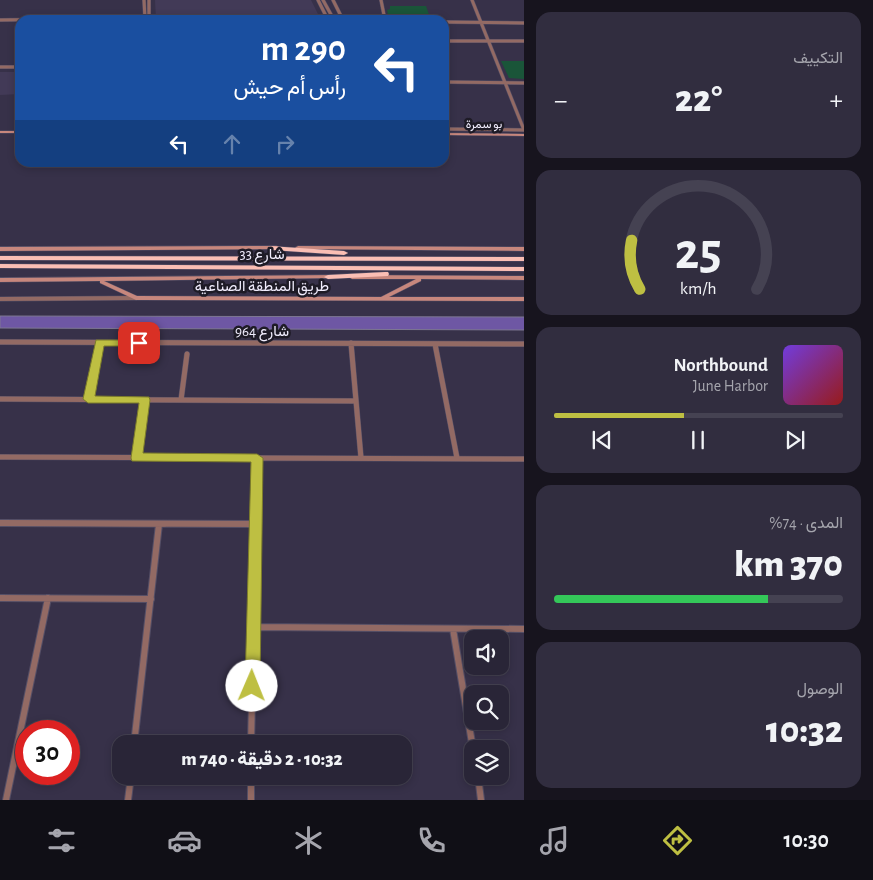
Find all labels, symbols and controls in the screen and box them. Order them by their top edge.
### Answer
text: 290 m [261,32,346,67]
icon: left [364,35,429,100]
text: التكييف [793,50,843,66]
text: رأس أم حيش [233,76,346,98]
text: 22° [675,81,722,119]
text: − [554,87,567,115]
text: + [830,87,843,115]
street label: بو سمرة [466,118,502,132]
icon: left [165,130,193,158]
icon: ahead [218,130,246,158]
icon: right [271,130,299,158]
text: 25 [675,226,722,278]
street label: شارع 33 [239,247,285,265]
street label: طريق المنطقة الصناعية [195,279,329,296]
text: km/h [680,280,717,298]
pin [118,322,160,364]
street label: شارع 964 [235,324,289,342]
icon: arrive [125,329,153,357]
text: Northbound [673,356,768,375]
text: June Harbor [693,378,768,394]
icon: previous [588,426,616,454]
icon: pause [684,426,712,454]
icon: next [781,426,809,454]
text: المدى · 74% [769,515,843,531]
text: 370 km [734,546,843,584]
map controls [464,630,509,785]
button: sound [464,630,509,675]
position arrow [225,659,277,711]
text: الوصول [797,681,843,697]
button: search [464,685,509,730]
text: 10:32 [766,712,843,750]
speed limit sign: 30 [15,720,80,785]
button: layers [464,740,509,785]
text: 10:32 · 2 دقيقة · 740 m [181,750,343,769]
icon: filters [44,823,79,858]
icon: car [167,823,202,858]
icon: climate [291,823,326,858]
icon: phone [414,823,449,858]
icon: music [537,823,572,858]
icon: directions [660,823,695,858]
text: 10:30 [784,829,829,851]

